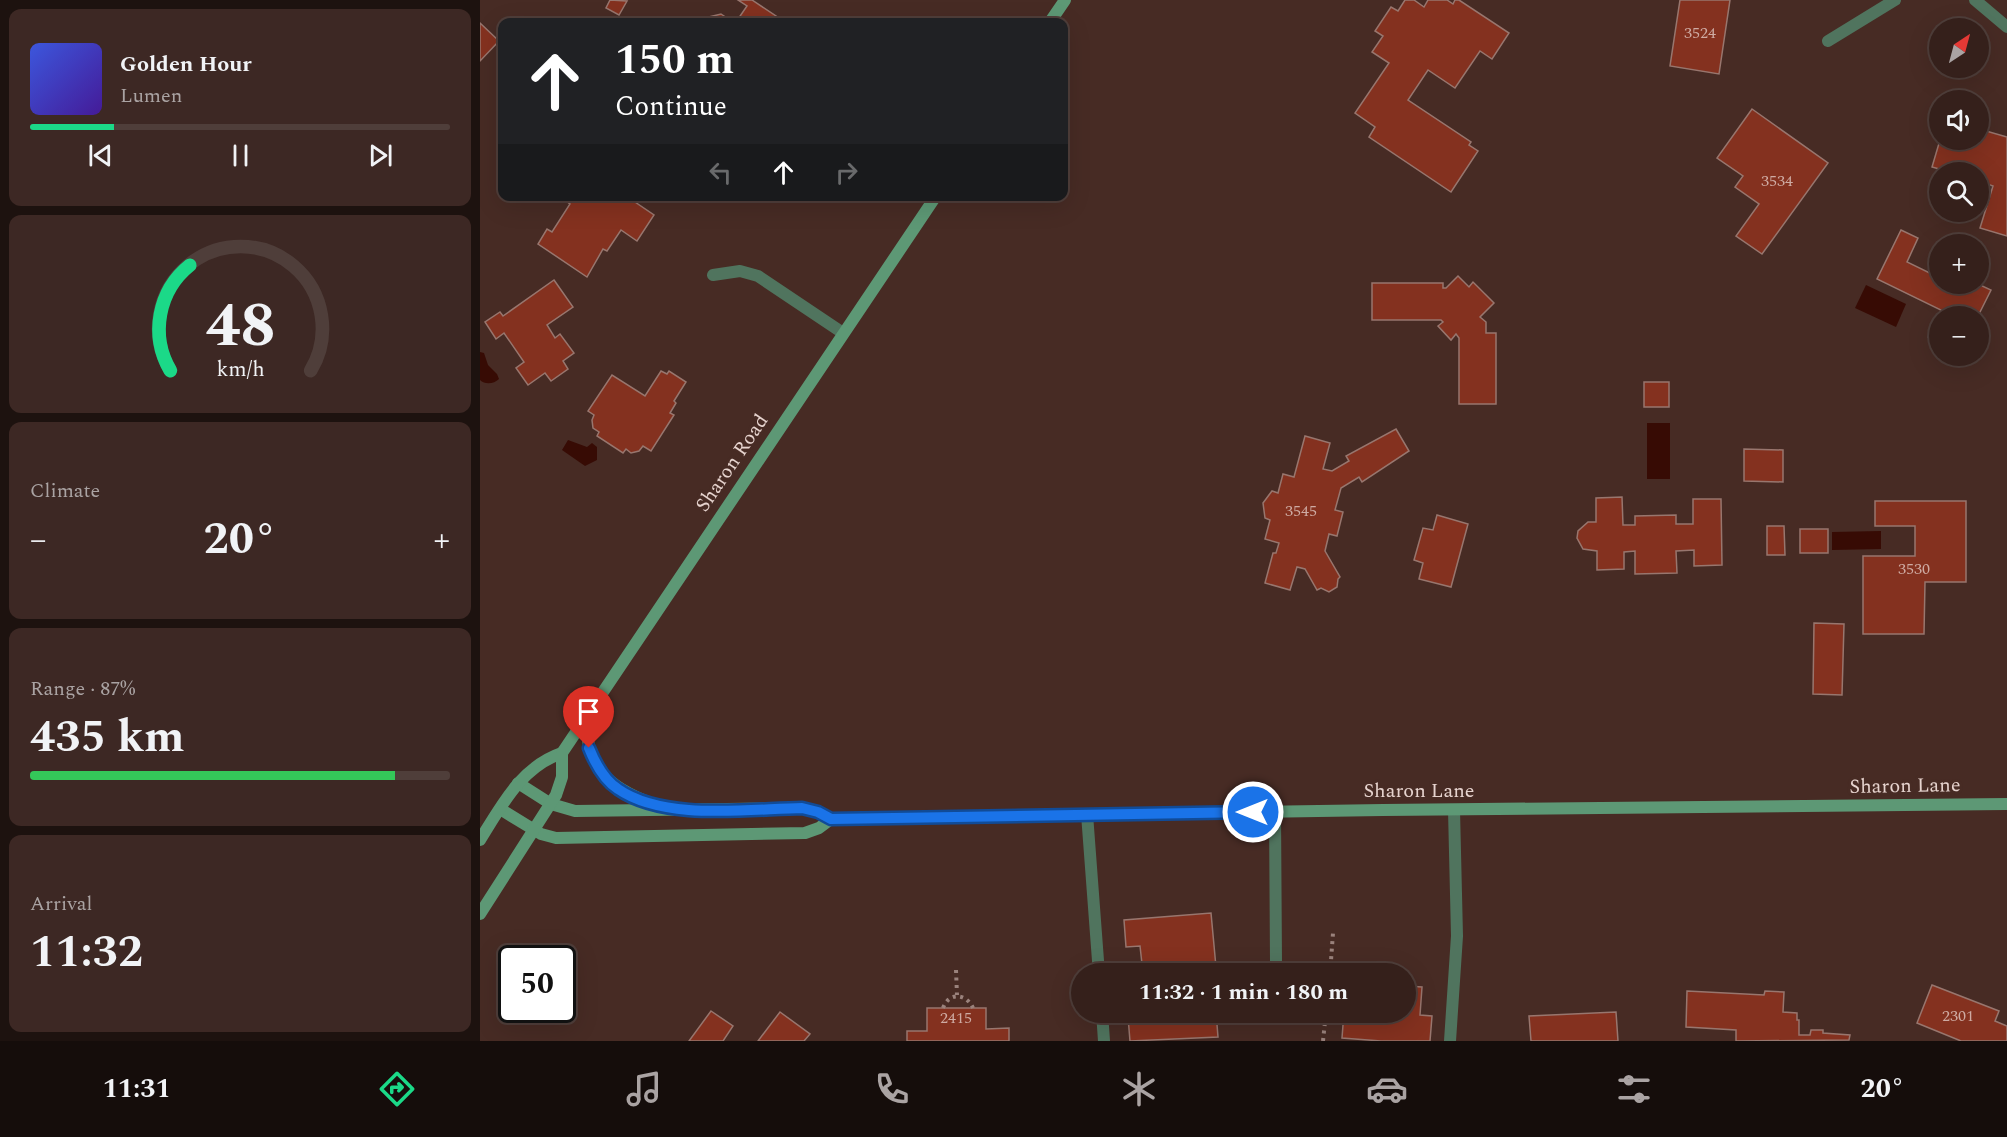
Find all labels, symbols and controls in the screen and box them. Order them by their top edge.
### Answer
north arrow [1929,18,1989,78]
map controls [1929,18,1989,366]
house number: 3524 [1684,21,1716,45]
text: 150 m [615,29,734,92]
icon: ahead [516,42,594,120]
text: Golden Hour [120,48,252,81]
text: Lumen [120,81,182,111]
text: Continue [615,86,727,128]
button: sound [1929,90,1989,150]
icon: previous [84,139,117,172]
icon: pause [224,139,257,172]
icon: next [364,139,397,172]
icon: left [704,156,737,189]
icon: ahead [767,156,800,189]
icon: right [830,156,863,189]
button: search [1929,162,1989,222]
house number: 3534 [1761,169,1793,193]
button: + [1929,234,1989,294]
text: 48 [205,279,275,374]
button: − [1929,306,1989,366]
text: km/h [216,354,264,387]
street label: Sharon Road [688,408,776,518]
text: Climate [30,476,100,506]
house number: 3545 [1285,499,1317,523]
text: 20° [204,505,277,574]
text: − [30,515,47,565]
text: + [434,515,450,565]
house number: 3530 [1898,557,1930,581]
text: Range · 87% [30,674,135,704]
pin [563,686,614,748]
icon: arrive [572,695,605,728]
text: 435 km [30,703,185,772]
street label: Sharon Lane [1849,770,1961,802]
street label: Sharon Lane [1363,776,1475,806]
position arrow [1221,780,1285,844]
text: Arrival [30,889,92,919]
text: 11:32 [30,918,143,987]
speed limit sign: 50 [498,945,576,1023]
text: 11:32 · 1 min · 180 m [1139,976,1348,1009]
house number: 2301 [1942,1004,1974,1028]
house number: 2415 [940,1006,972,1030]
text: 11:31 [103,1068,171,1110]
icon: directions [376,1068,418,1110]
icon: music [623,1068,665,1110]
icon: phone [871,1068,913,1110]
icon: climate [1118,1068,1160,1110]
icon: car [1366,1068,1408,1110]
icon: filters [1613,1068,1655,1110]
text: 20° [1860,1068,1904,1110]

